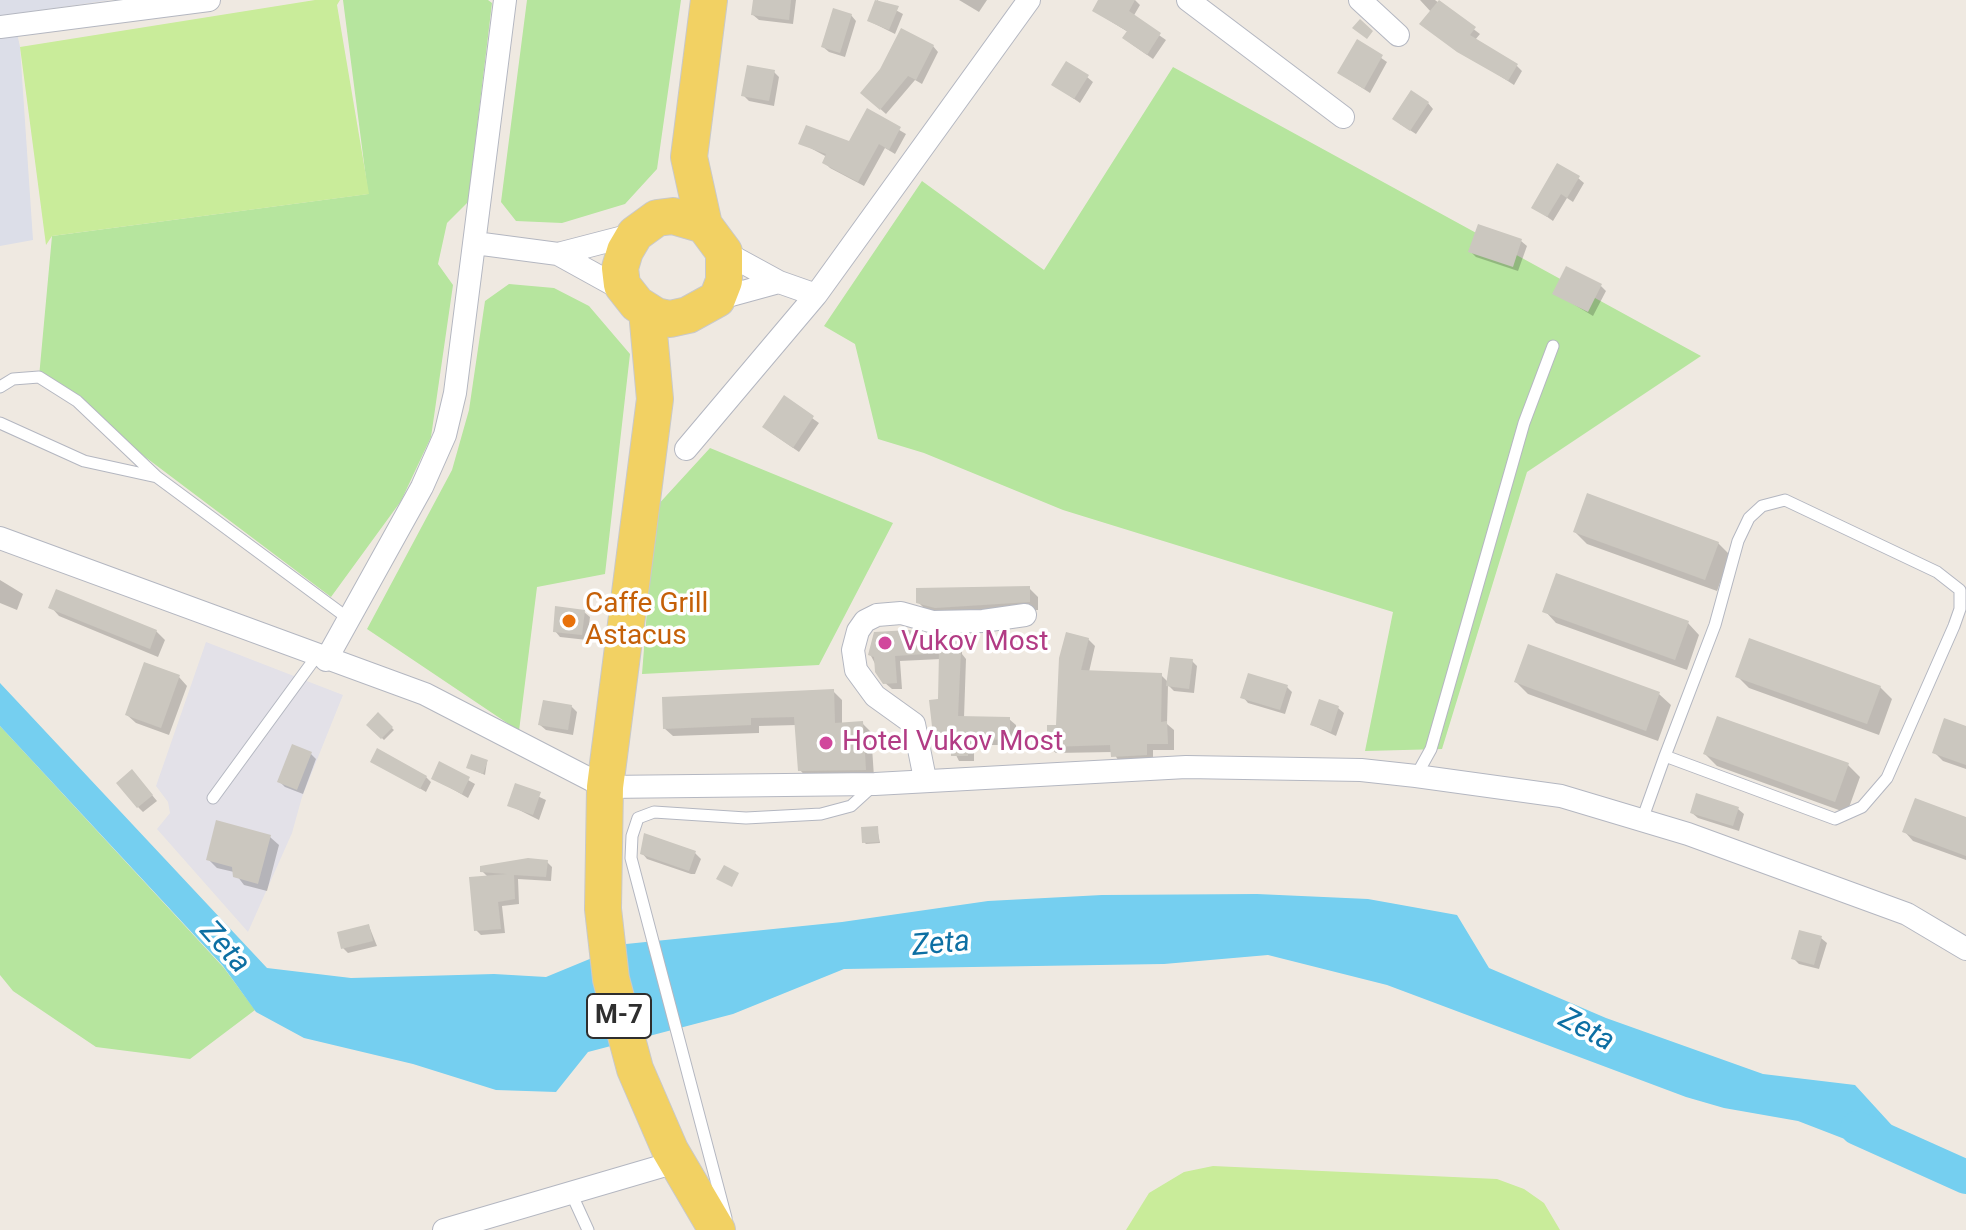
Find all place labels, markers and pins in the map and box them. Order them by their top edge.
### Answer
place label: Caffe Grill Astacus [585,588,708,654]
marker: Caffe Grill Astacus [560,612,578,630]
place label: Vukov Most [901,626,1048,660]
marker: Vukov Most [876,634,894,652]
place label: Hotel Vukov Most [842,726,1063,760]
marker: Hotel Vukov Most [817,734,835,752]

